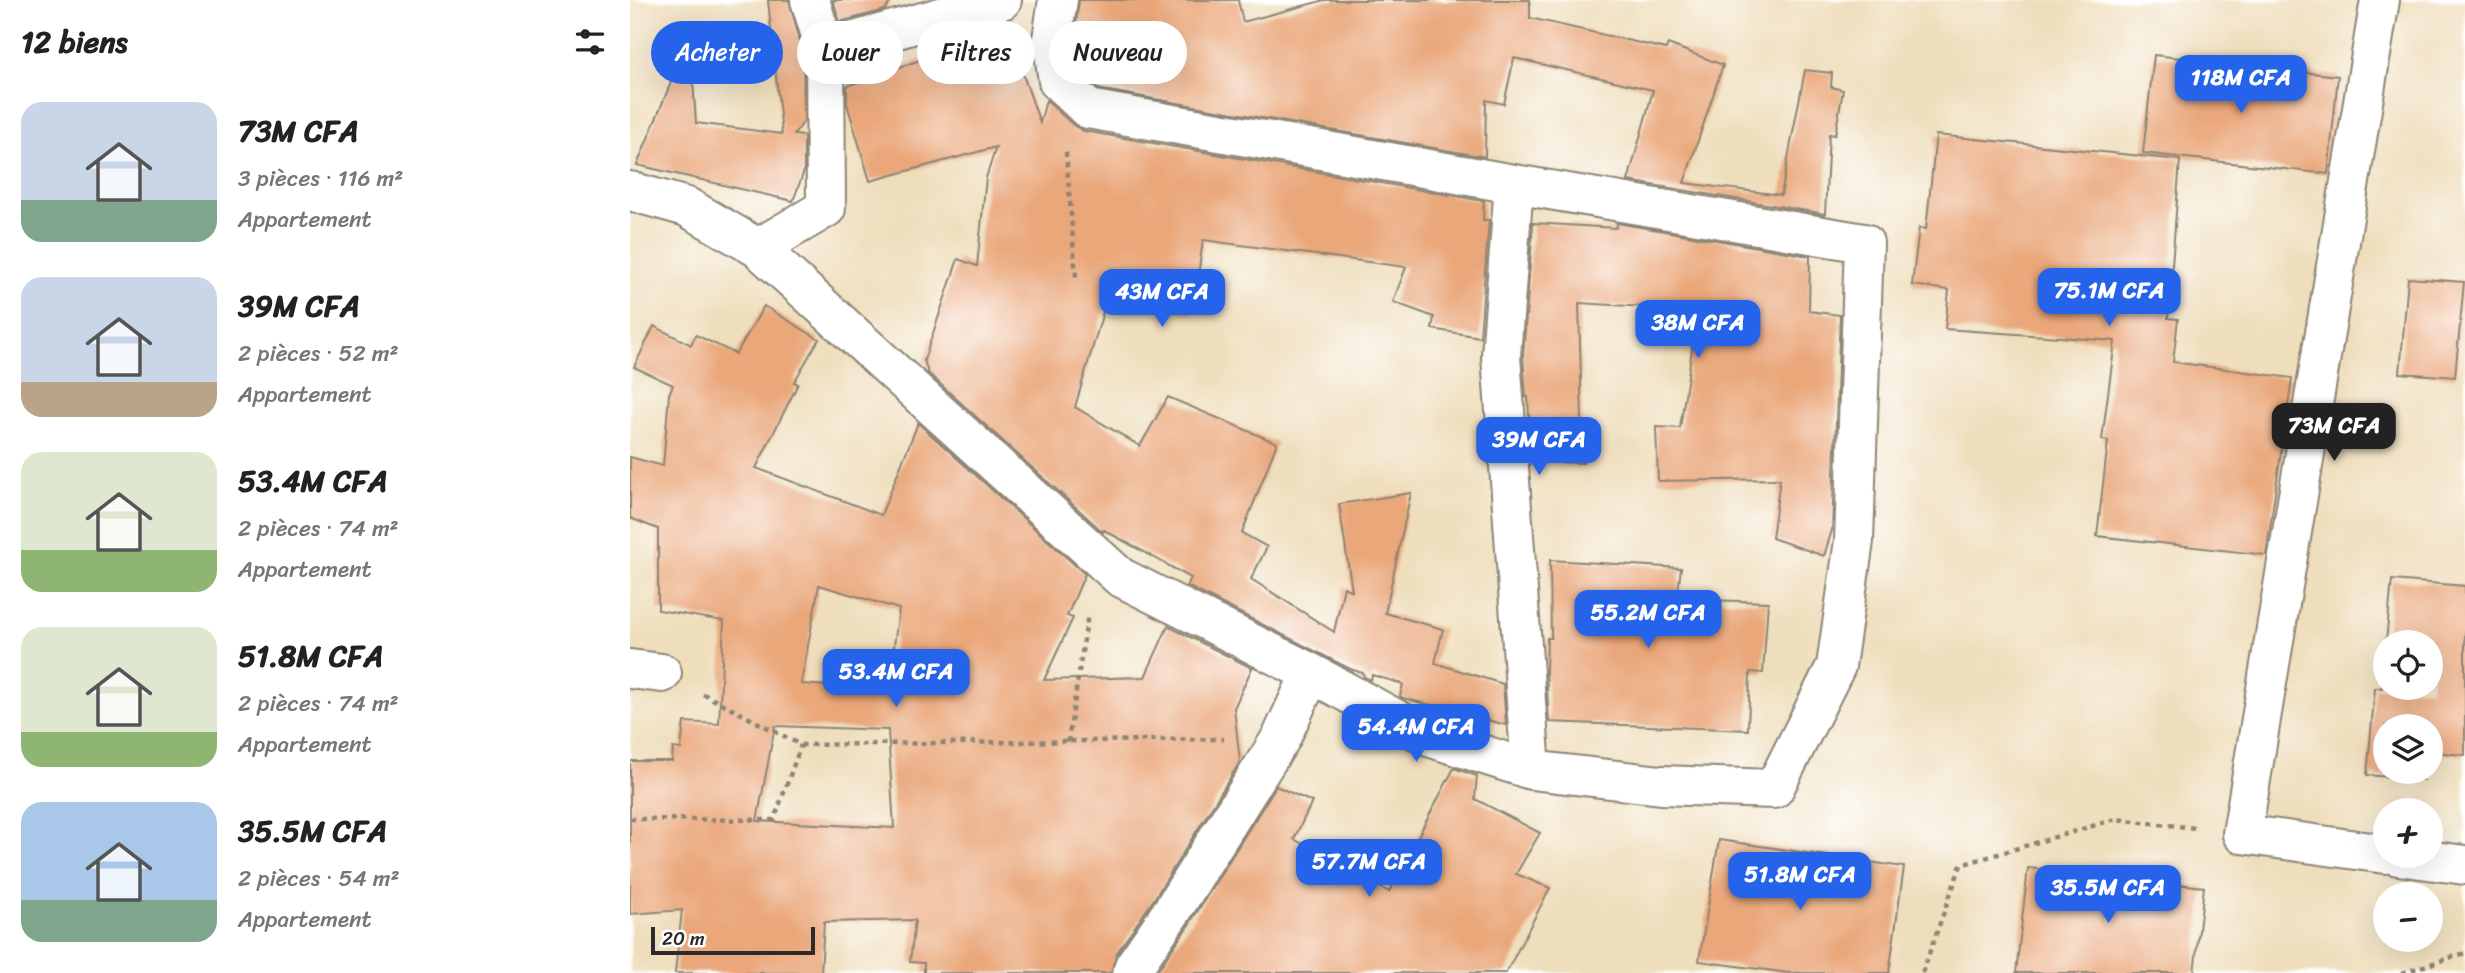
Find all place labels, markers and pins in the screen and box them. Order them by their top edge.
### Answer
pin: 118M CFA [2169,55,2313,115]
pin: 75.1M CFA [2029,268,2189,328]
pin: 43M CFA [1097,270,1227,329]
pin: 38M CFA [1633,300,1763,360]
pin: 73M CFA [2269,404,2399,463]
pin: 39M CFA [1474,418,1604,477]
pin: 55.2M CFA [1568,590,1728,650]
pin: 53.4M CFA [816,650,976,709]
pin: 54.4M CFA [1336,704,1496,764]
pin: 57.7M CFA [1289,839,1449,899]
pin: 51.8M CFA [1720,852,1880,912]
pin: 35.5M CFA [2028,866,2188,925]

